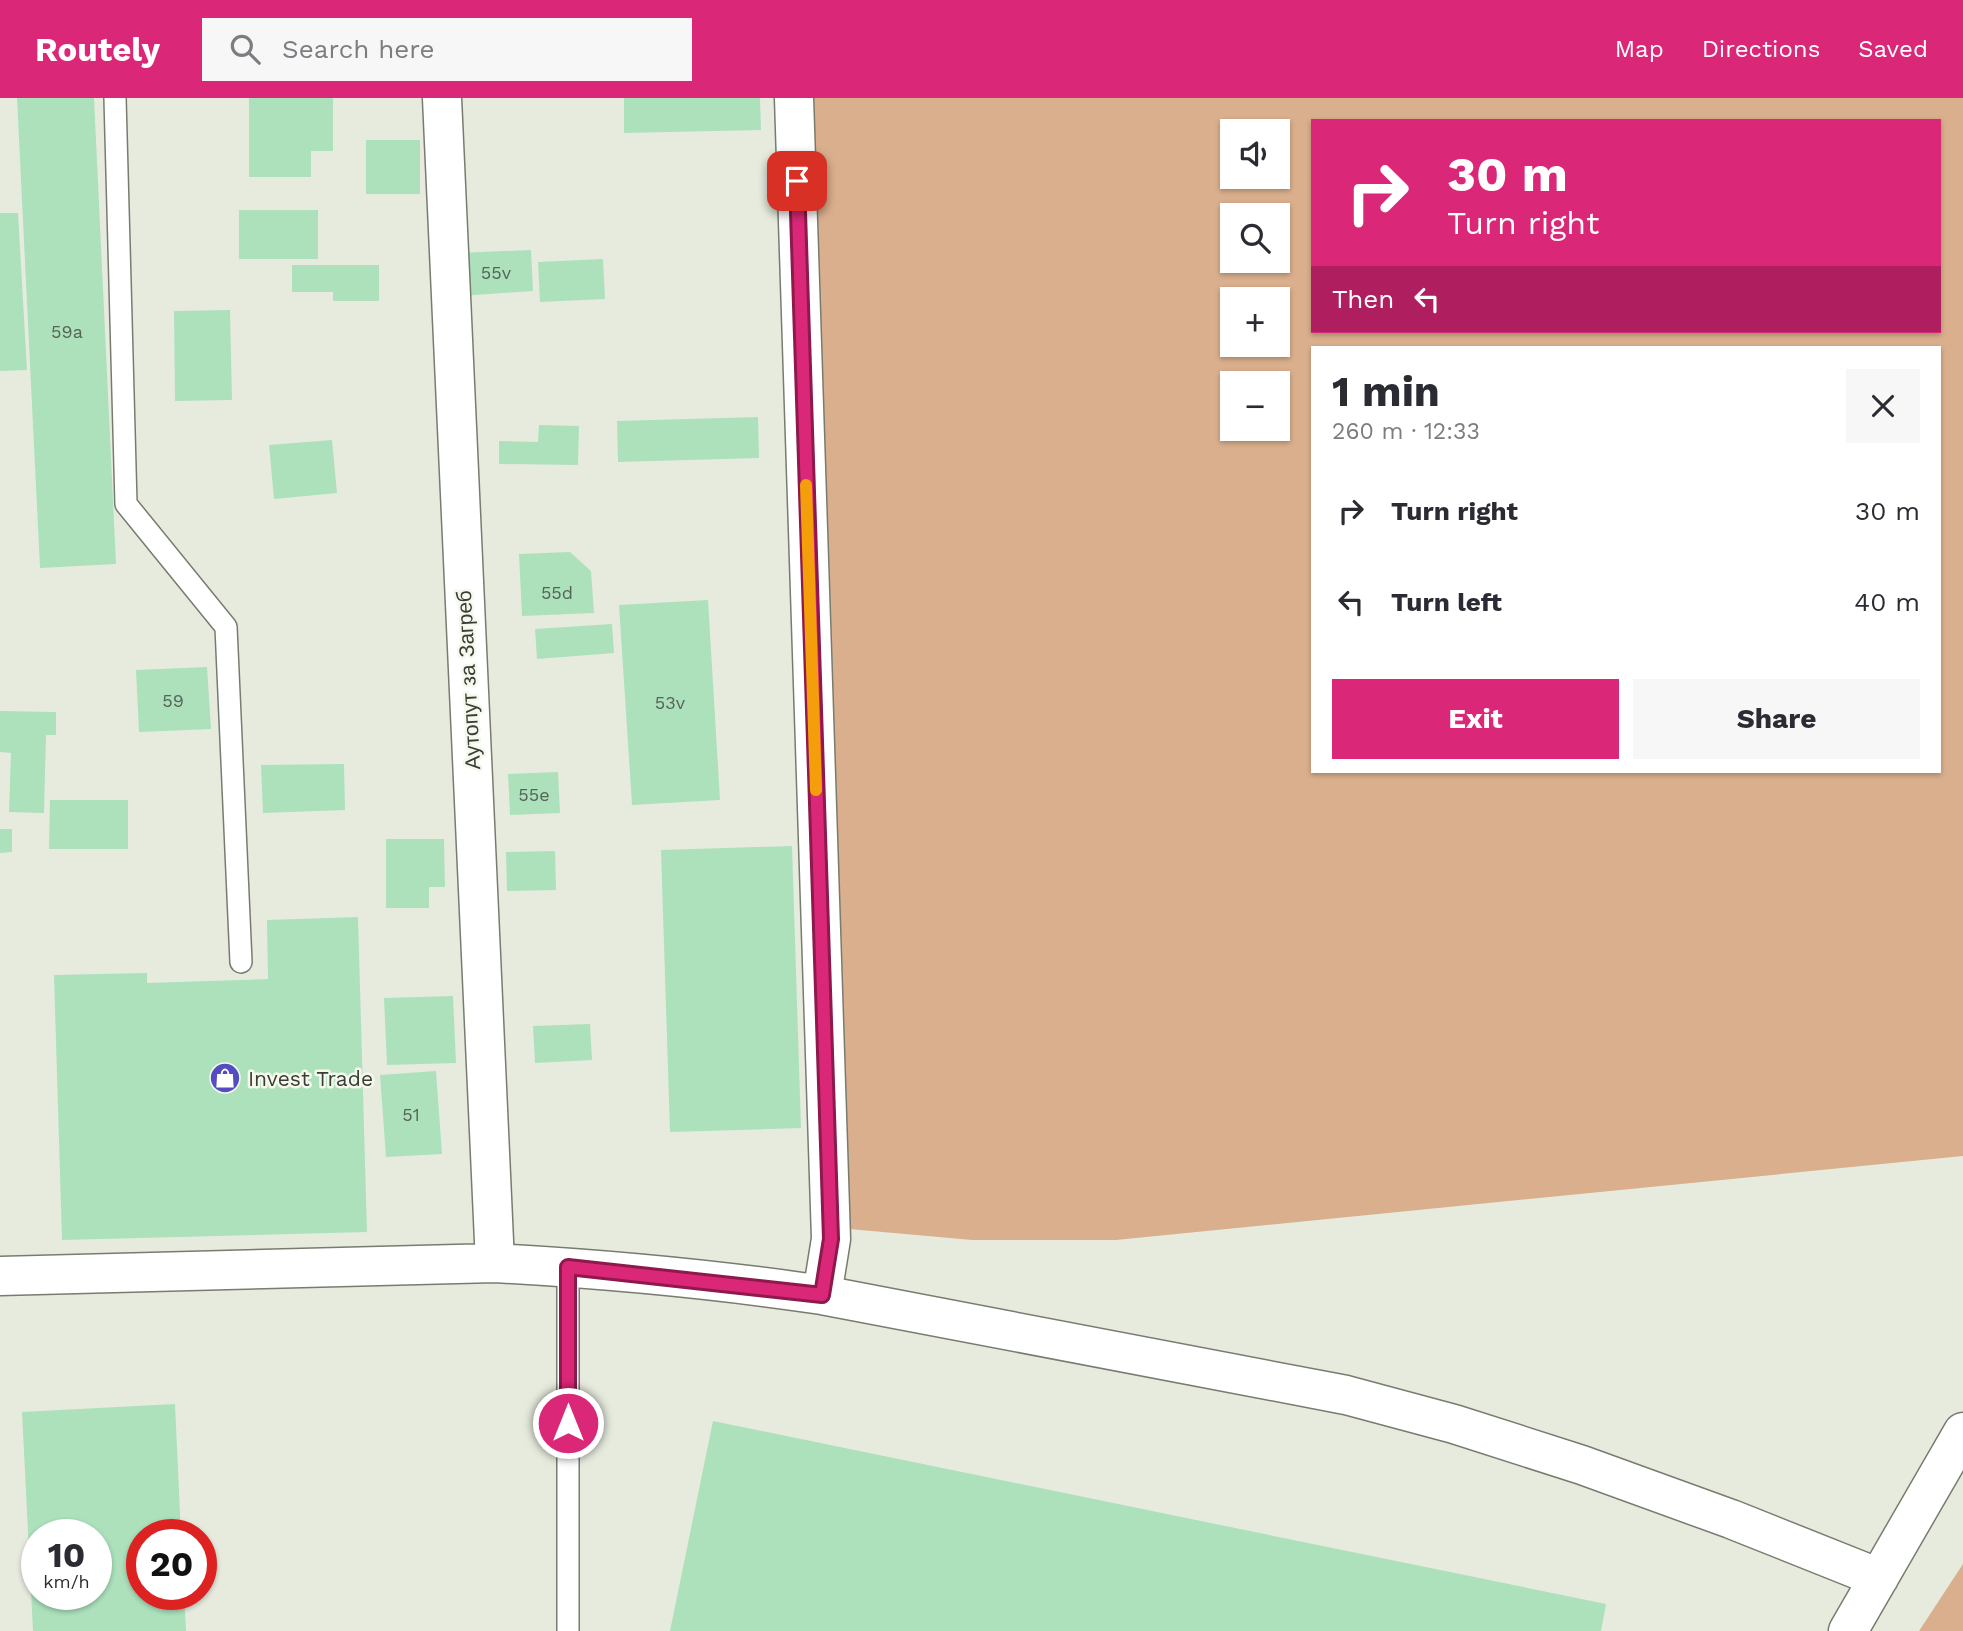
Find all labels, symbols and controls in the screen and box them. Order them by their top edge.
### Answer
search box [202,18,692,81]
text: Routely [35,30,160,69]
icon: search [226,30,264,68]
text: Search here [282,34,434,64]
text: Map [1615,35,1664,63]
text: Directions [1702,35,1820,63]
text: Saved [1858,35,1928,63]
map controls [1220,119,1290,441]
button: sound [1220,119,1290,189]
text: 30 m [1447,145,1568,203]
icon: right [1332,147,1423,238]
pin [767,151,827,211]
icon: arrive [778,162,816,200]
button: search [1220,203,1290,273]
text: Turn right [1447,204,1599,242]
house number: 55v [481,262,512,283]
icon: left [1408,280,1446,318]
text: Then [1332,284,1394,314]
button: + [1220,287,1290,357]
house number: 59a [51,321,83,342]
text: 1 min [1332,367,1440,416]
button: close [1846,369,1920,443]
button: − [1220,371,1290,441]
text: 260 m · 12:33 [1332,418,1480,445]
icon: right [1332,492,1370,530]
text: Turn right [1391,496,1518,526]
text: 30 m [1855,496,1920,526]
house number: 55d [541,582,573,603]
icon: left [1332,583,1370,621]
text: Turn left [1391,587,1502,617]
text: 40 m [1854,587,1920,617]
street label: Аутопут за Загреб [451,590,485,770]
button: Exit [1332,679,1619,759]
button: Share [1633,679,1920,759]
house number: 59 [162,690,184,711]
house number: 53v [655,692,686,713]
house number: 55e [518,784,550,805]
shop icon: Invest Trade [208,1061,242,1095]
place label: Invest Trade [248,1066,373,1091]
house number: 51 [402,1104,420,1125]
position arrow [531,1386,605,1460]
speed limit sign: 20 [126,1519,217,1610]
text: 10 [48,1534,85,1576]
text: km/h [43,1571,90,1592]

